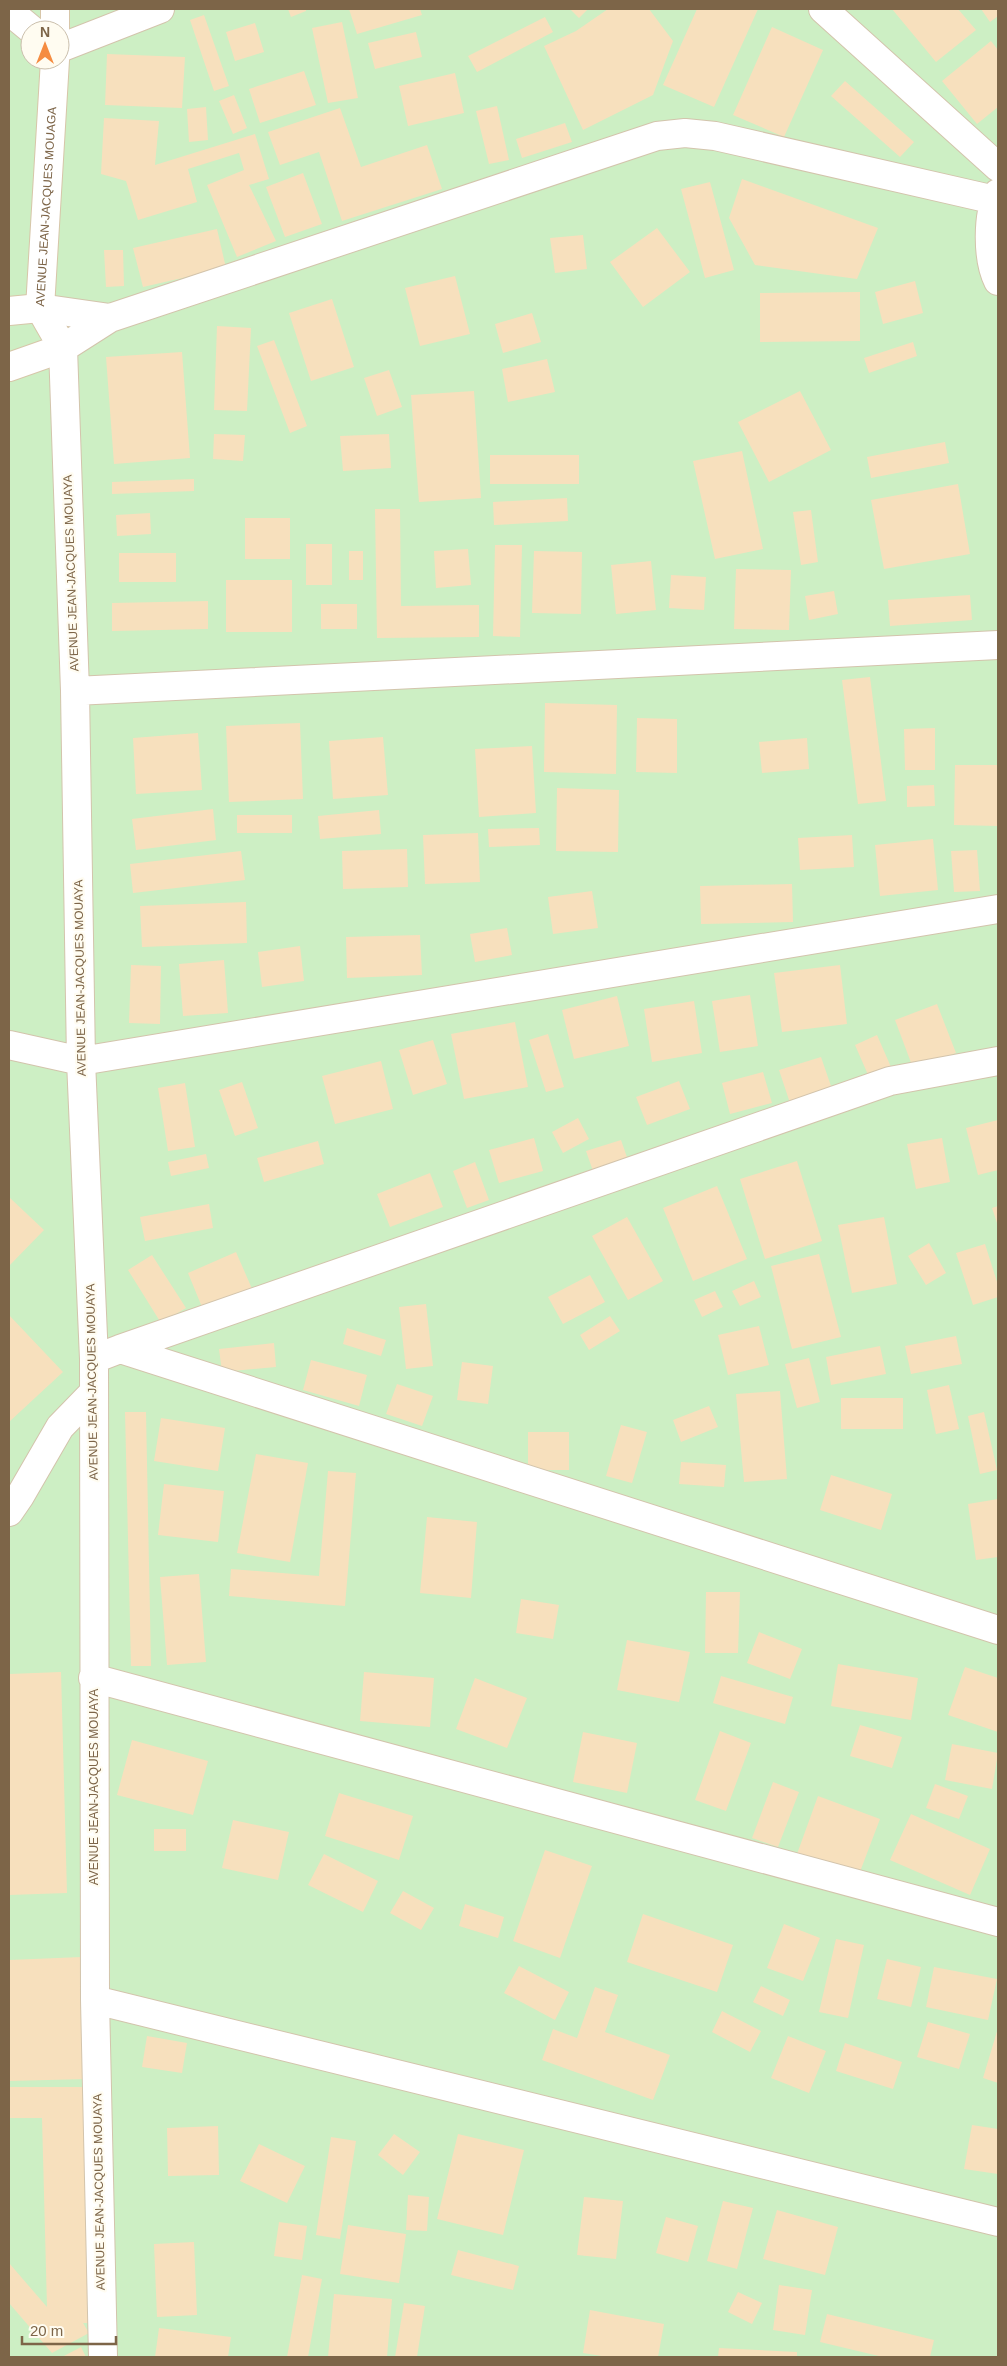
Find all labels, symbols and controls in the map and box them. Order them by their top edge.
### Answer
north arrow [20,20,70,70]
text: N [40,24,50,40]
street label: AVENUE JEAN-JACQUES MOUAGA [33,106,59,307]
street label: AVENUE JEAN-JACQUES MOUAYA [61,474,81,672]
street label: AVENUE JEAN-JACQUES MOUAYA [71,880,89,1076]
street label: AVENUE JEAN-JACQUES MOUAYA [83,1284,101,1480]
street label: AVENUE JEAN-JACQUES MOUAYA [87,1689,101,1885]
street label: AVENUE JEAN-JACQUES MOUAYA [90,2094,108,2290]
scale bar [22,2314,116,2346]
text: 20 m [30,2322,63,2339]

